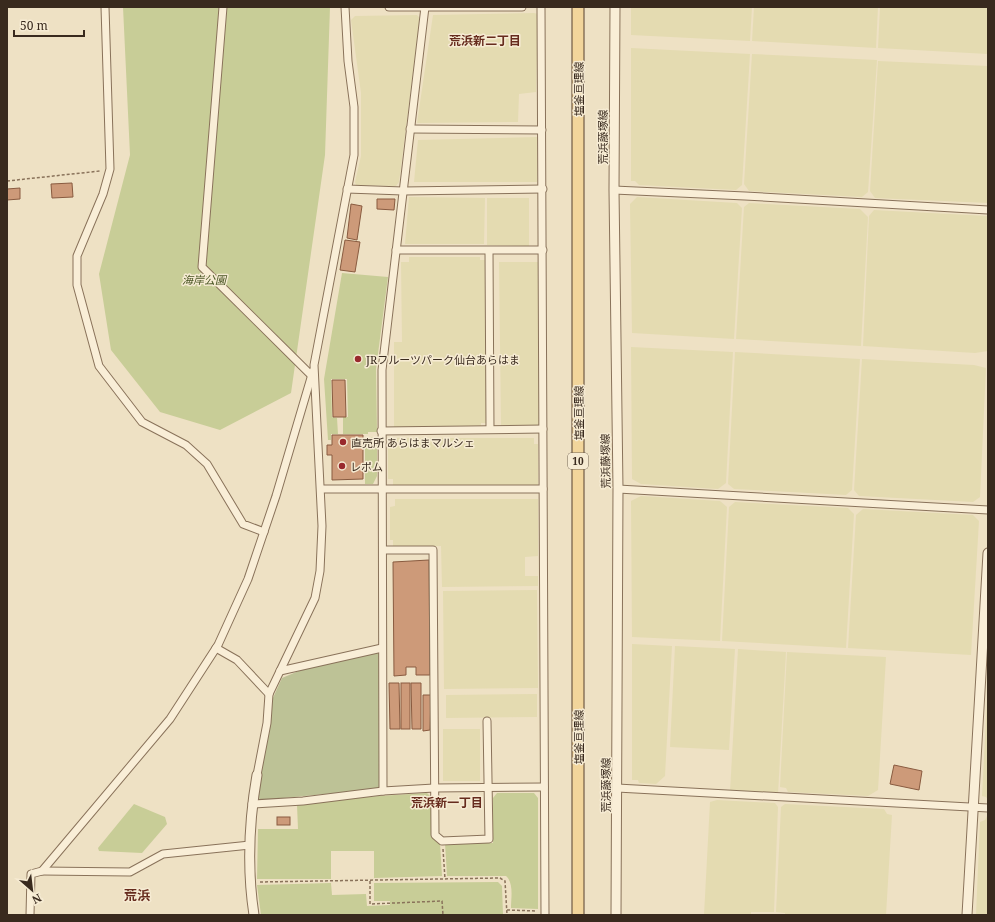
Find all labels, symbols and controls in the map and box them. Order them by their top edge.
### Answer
scale bar [14,12,84,38]
text: 50 m [20,17,48,34]
district label: 荒浜新二丁目 [449,32,521,49]
street label: 塩釜亘理線 [571,62,586,117]
street label: 荒浜藤塚線 [595,110,610,165]
park label: 海岸公園 [182,272,228,287]
place label: JRフルーツパーク仙台あらはま [365,352,520,367]
marker: JRフルーツパーク仙台あらはま [353,354,363,364]
street label: 塩釜亘理線 [571,386,586,441]
street label: 荒浜藤塚線 [597,433,613,489]
place label: 直売所 あらはまマルシェ [351,435,475,450]
marker: 直売所 あらはまマルシェ [338,437,348,447]
road number: 10 [568,453,588,469]
place label: レポム [350,459,383,474]
marker: レポム [337,461,347,471]
street label: 塩釜亘理線 [571,710,586,765]
street label: 荒浜藤塚線 [598,758,613,813]
district label: 荒浜新一丁目 [411,794,483,811]
north arrow [12,870,52,910]
district label: 荒浜 [124,886,150,904]
text: N [29,891,44,908]

